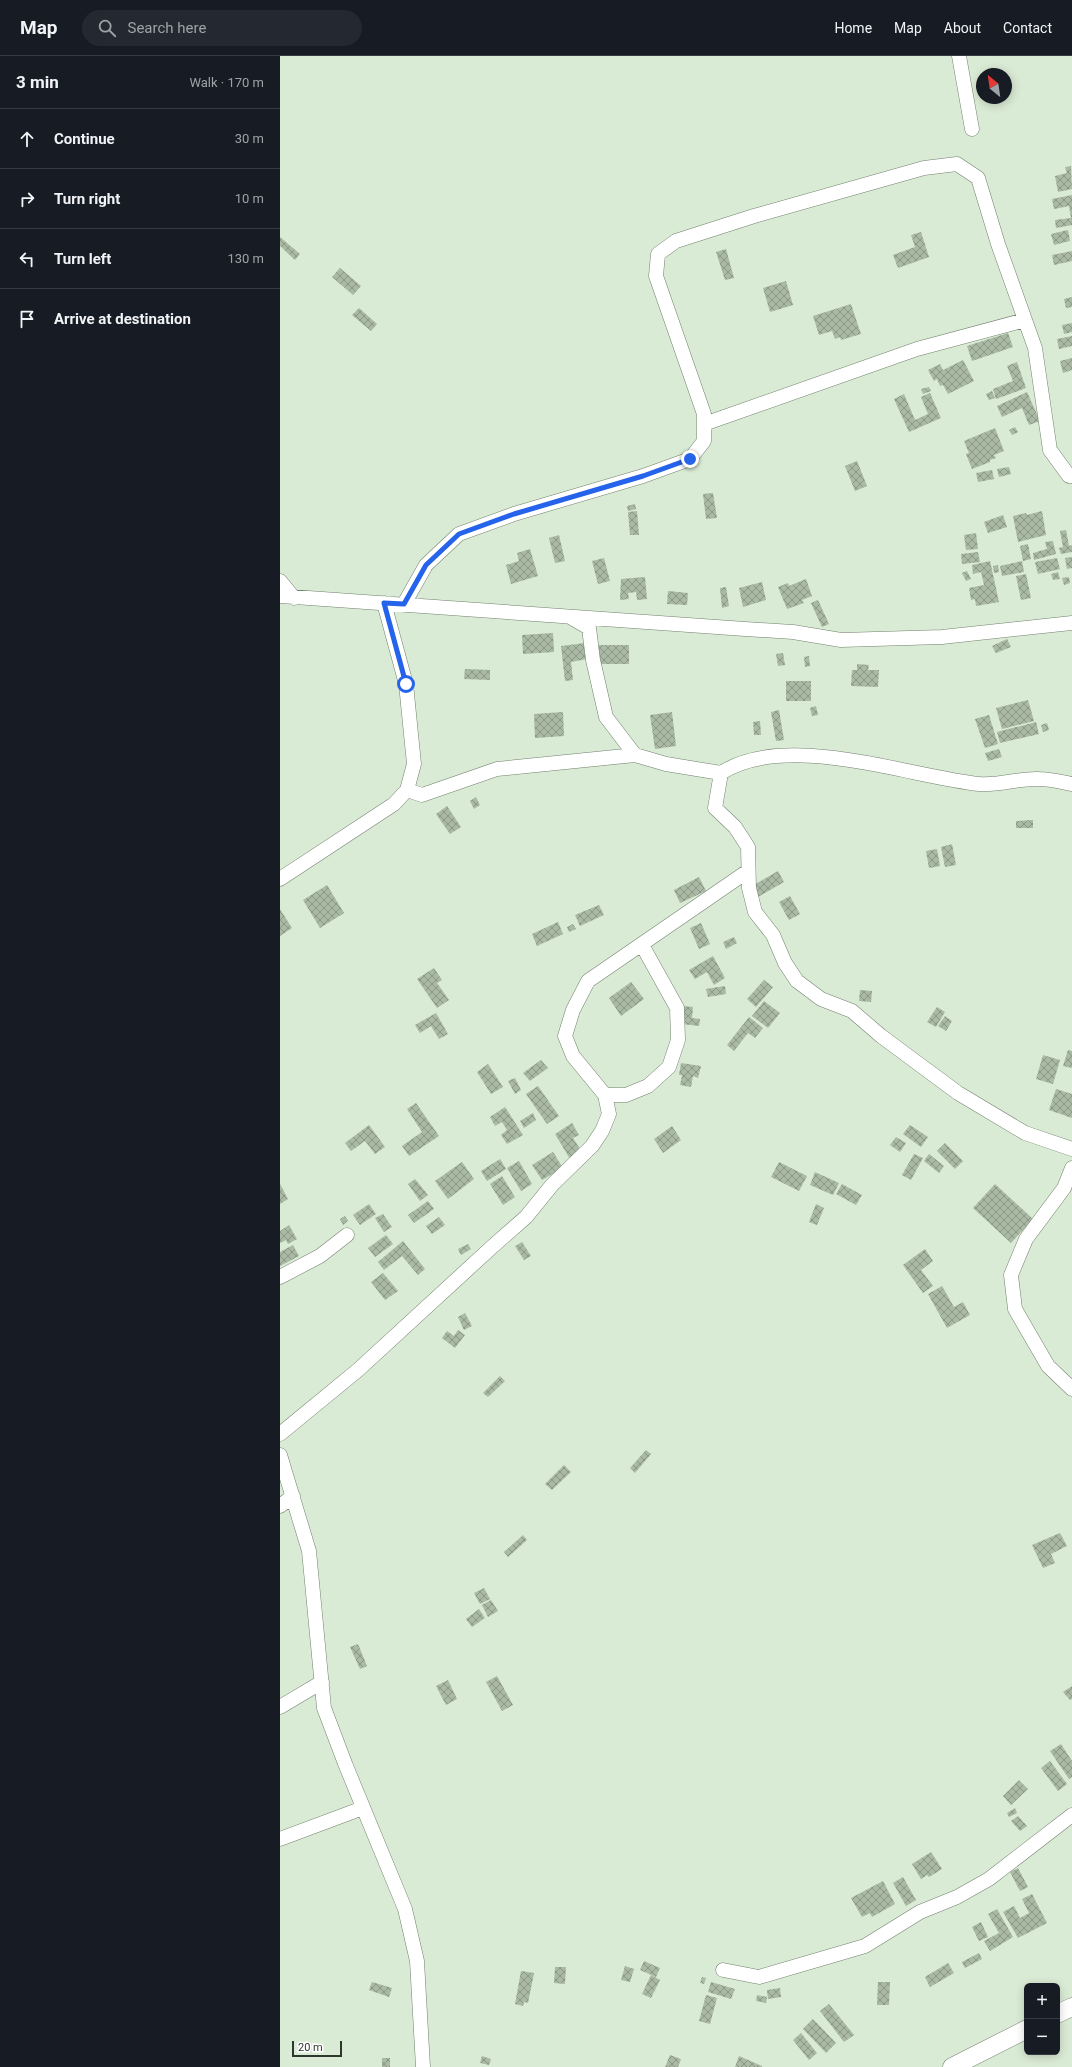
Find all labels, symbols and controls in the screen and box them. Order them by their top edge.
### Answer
search box [82,10,362,46]
text: Map [20,16,58,39]
icon: search [96,17,118,39]
text: Search here [128,19,206,37]
text: Home [834,20,872,36]
text: Map [894,20,922,36]
text: About [944,20,981,36]
text: Contact [1003,20,1052,36]
north arrow [976,68,1012,104]
text: 3 min [16,72,59,92]
text: Walk · 170 m [189,75,264,90]
icon: ahead [16,128,38,150]
text: Continue [54,130,115,148]
text: 30 m [235,131,264,146]
icon: right [16,188,38,210]
text: Turn right [54,190,120,208]
text: 10 m [235,191,264,206]
icon: left [16,248,38,270]
text: Turn left [54,250,111,268]
text: 130 m [227,251,264,266]
icon: arrive [16,308,38,330]
text: Arrive at destination [54,310,191,328]
route end [681,450,699,468]
route start [397,675,415,693]
map controls [1024,1983,1060,2055]
button: + [1024,1983,1060,2019]
button: − [1024,2019,1060,2055]
scale bar [292,2039,342,2058]
text: 20 m [298,2041,323,2054]

